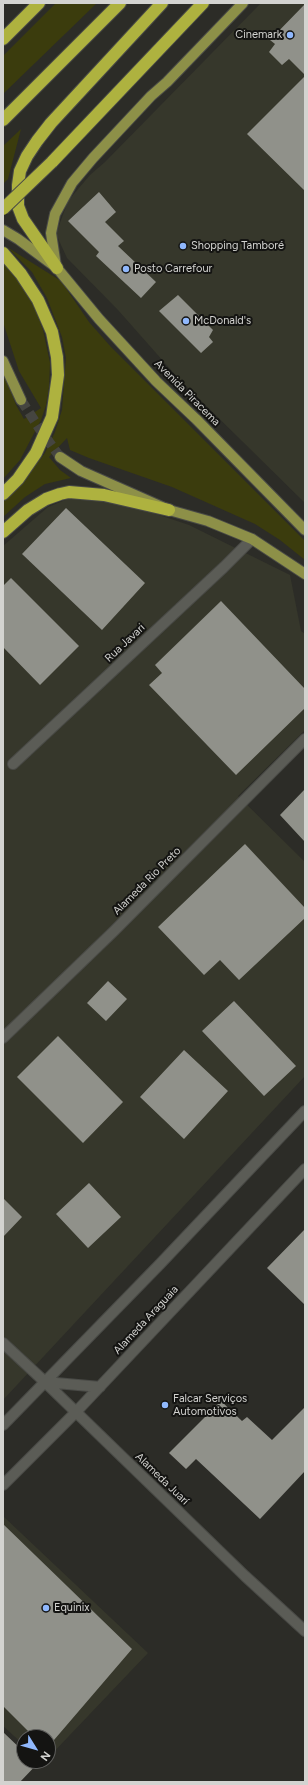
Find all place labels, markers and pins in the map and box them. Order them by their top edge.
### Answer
place label: Cinemark [235,28,282,42]
marker: Cinemark [285,30,295,40]
place label: Shopping Tamboré [191,239,284,253]
marker: Shopping Tamboré [178,241,188,251]
place label: Posto Carrefour [134,262,212,276]
marker: Posto Carrefour [121,264,131,274]
place label: McDonald's [194,314,251,328]
marker: McDonald's [181,316,191,326]
place label: Falcar Serviços Automotivos [173,1392,247,1418]
marker: Falcar Serviços Automotivos [160,1400,170,1410]
place label: Equinix [54,1601,89,1615]
marker: Equinix [41,1603,51,1613]

